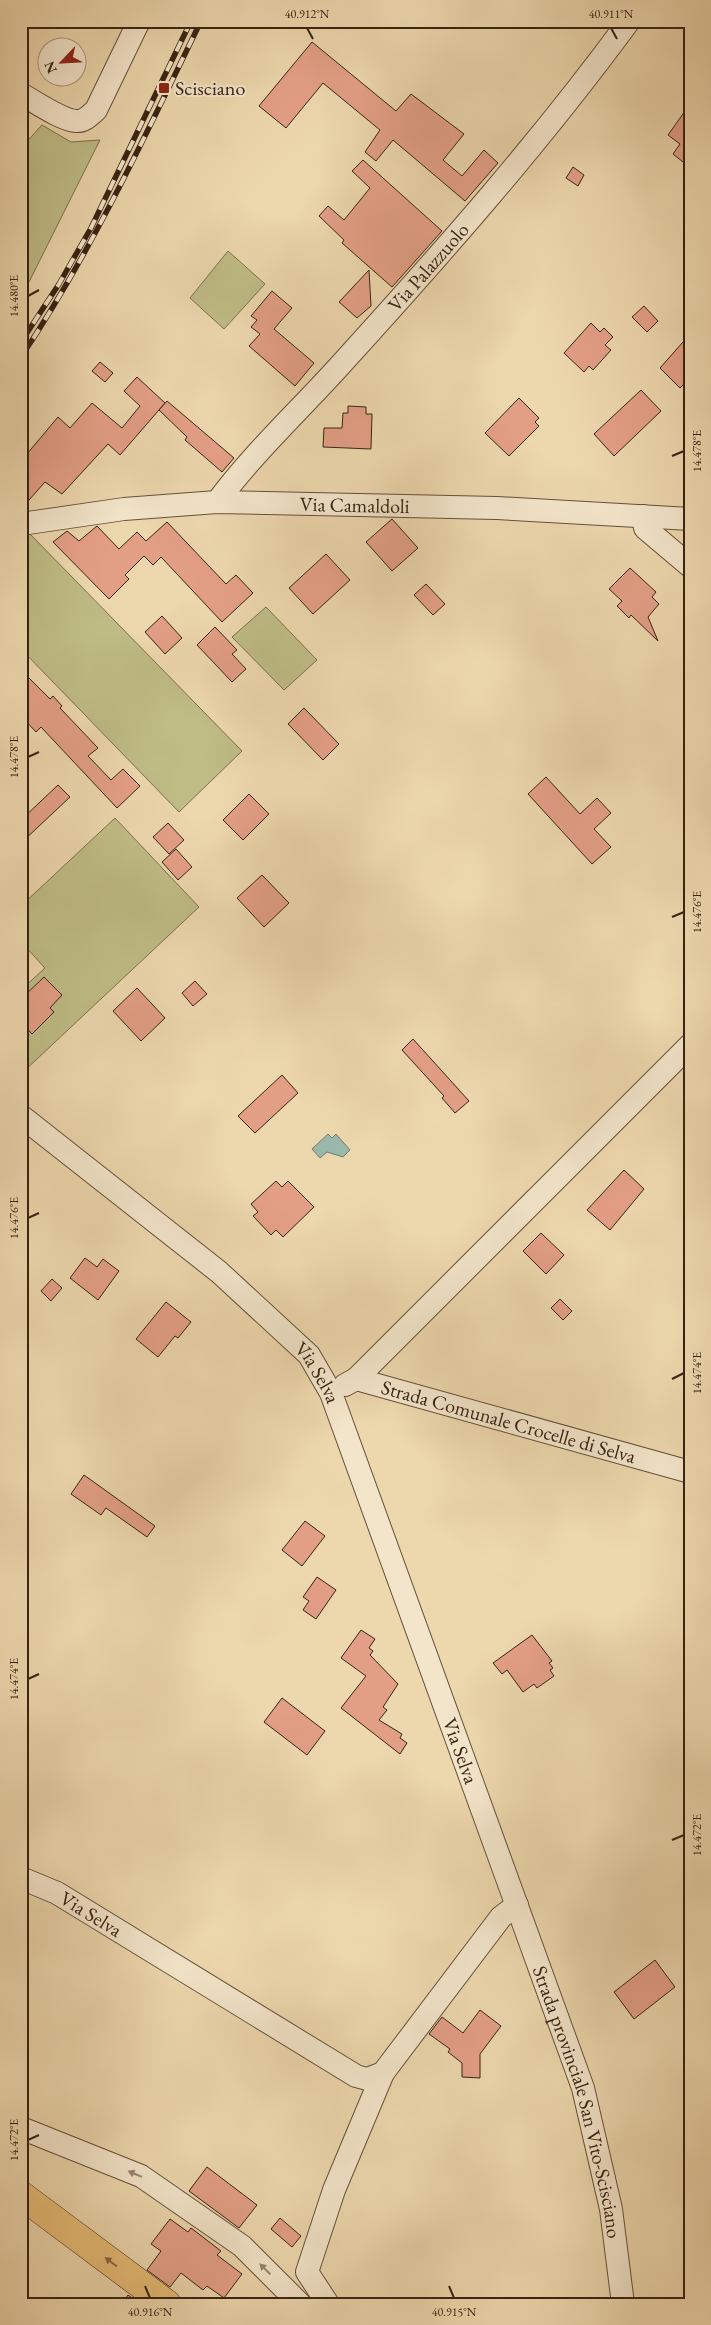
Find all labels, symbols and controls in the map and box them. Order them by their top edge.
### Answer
text: 40.912°N [285,6,330,22]
text: 40.911°N [589,6,634,22]
north arrow [38,38,88,88]
text: N [39,58,61,76]
place label: Scisciano [175,75,245,101]
marker: Scisciano [157,81,171,95]
street label: Via Palazzuolo [382,217,474,317]
text: 14.480°E [6,275,22,317]
text: 14.478°E [689,430,705,472]
street label: Via Camaldoli [299,491,410,519]
text: 14.478°E [6,736,22,778]
text: 14.476°E [689,891,705,933]
text: 14.476°E [6,1197,22,1239]
street label: Via Selva [289,1336,347,1407]
text: 14.474°E [689,1352,705,1394]
street label: Strada Comunale Crocelle di Selva [379,1374,639,1469]
text: 14.474°E [6,1658,22,1700]
street label: Via Selva [437,1714,485,1787]
text: 14.472°E [689,1814,705,1856]
street label: Via Selva [55,1885,127,1943]
street label: Strada provinciale San Vito-Scisciano [527,1962,628,2240]
text: 14.472°E [6,2119,22,2161]
one-way arrow [128,2169,142,2177]
one-way arrow [105,2257,118,2268]
one-way arrow [260,2263,272,2275]
text: 40.916°N [128,2304,173,2320]
text: 40.915°N [432,2304,477,2320]

